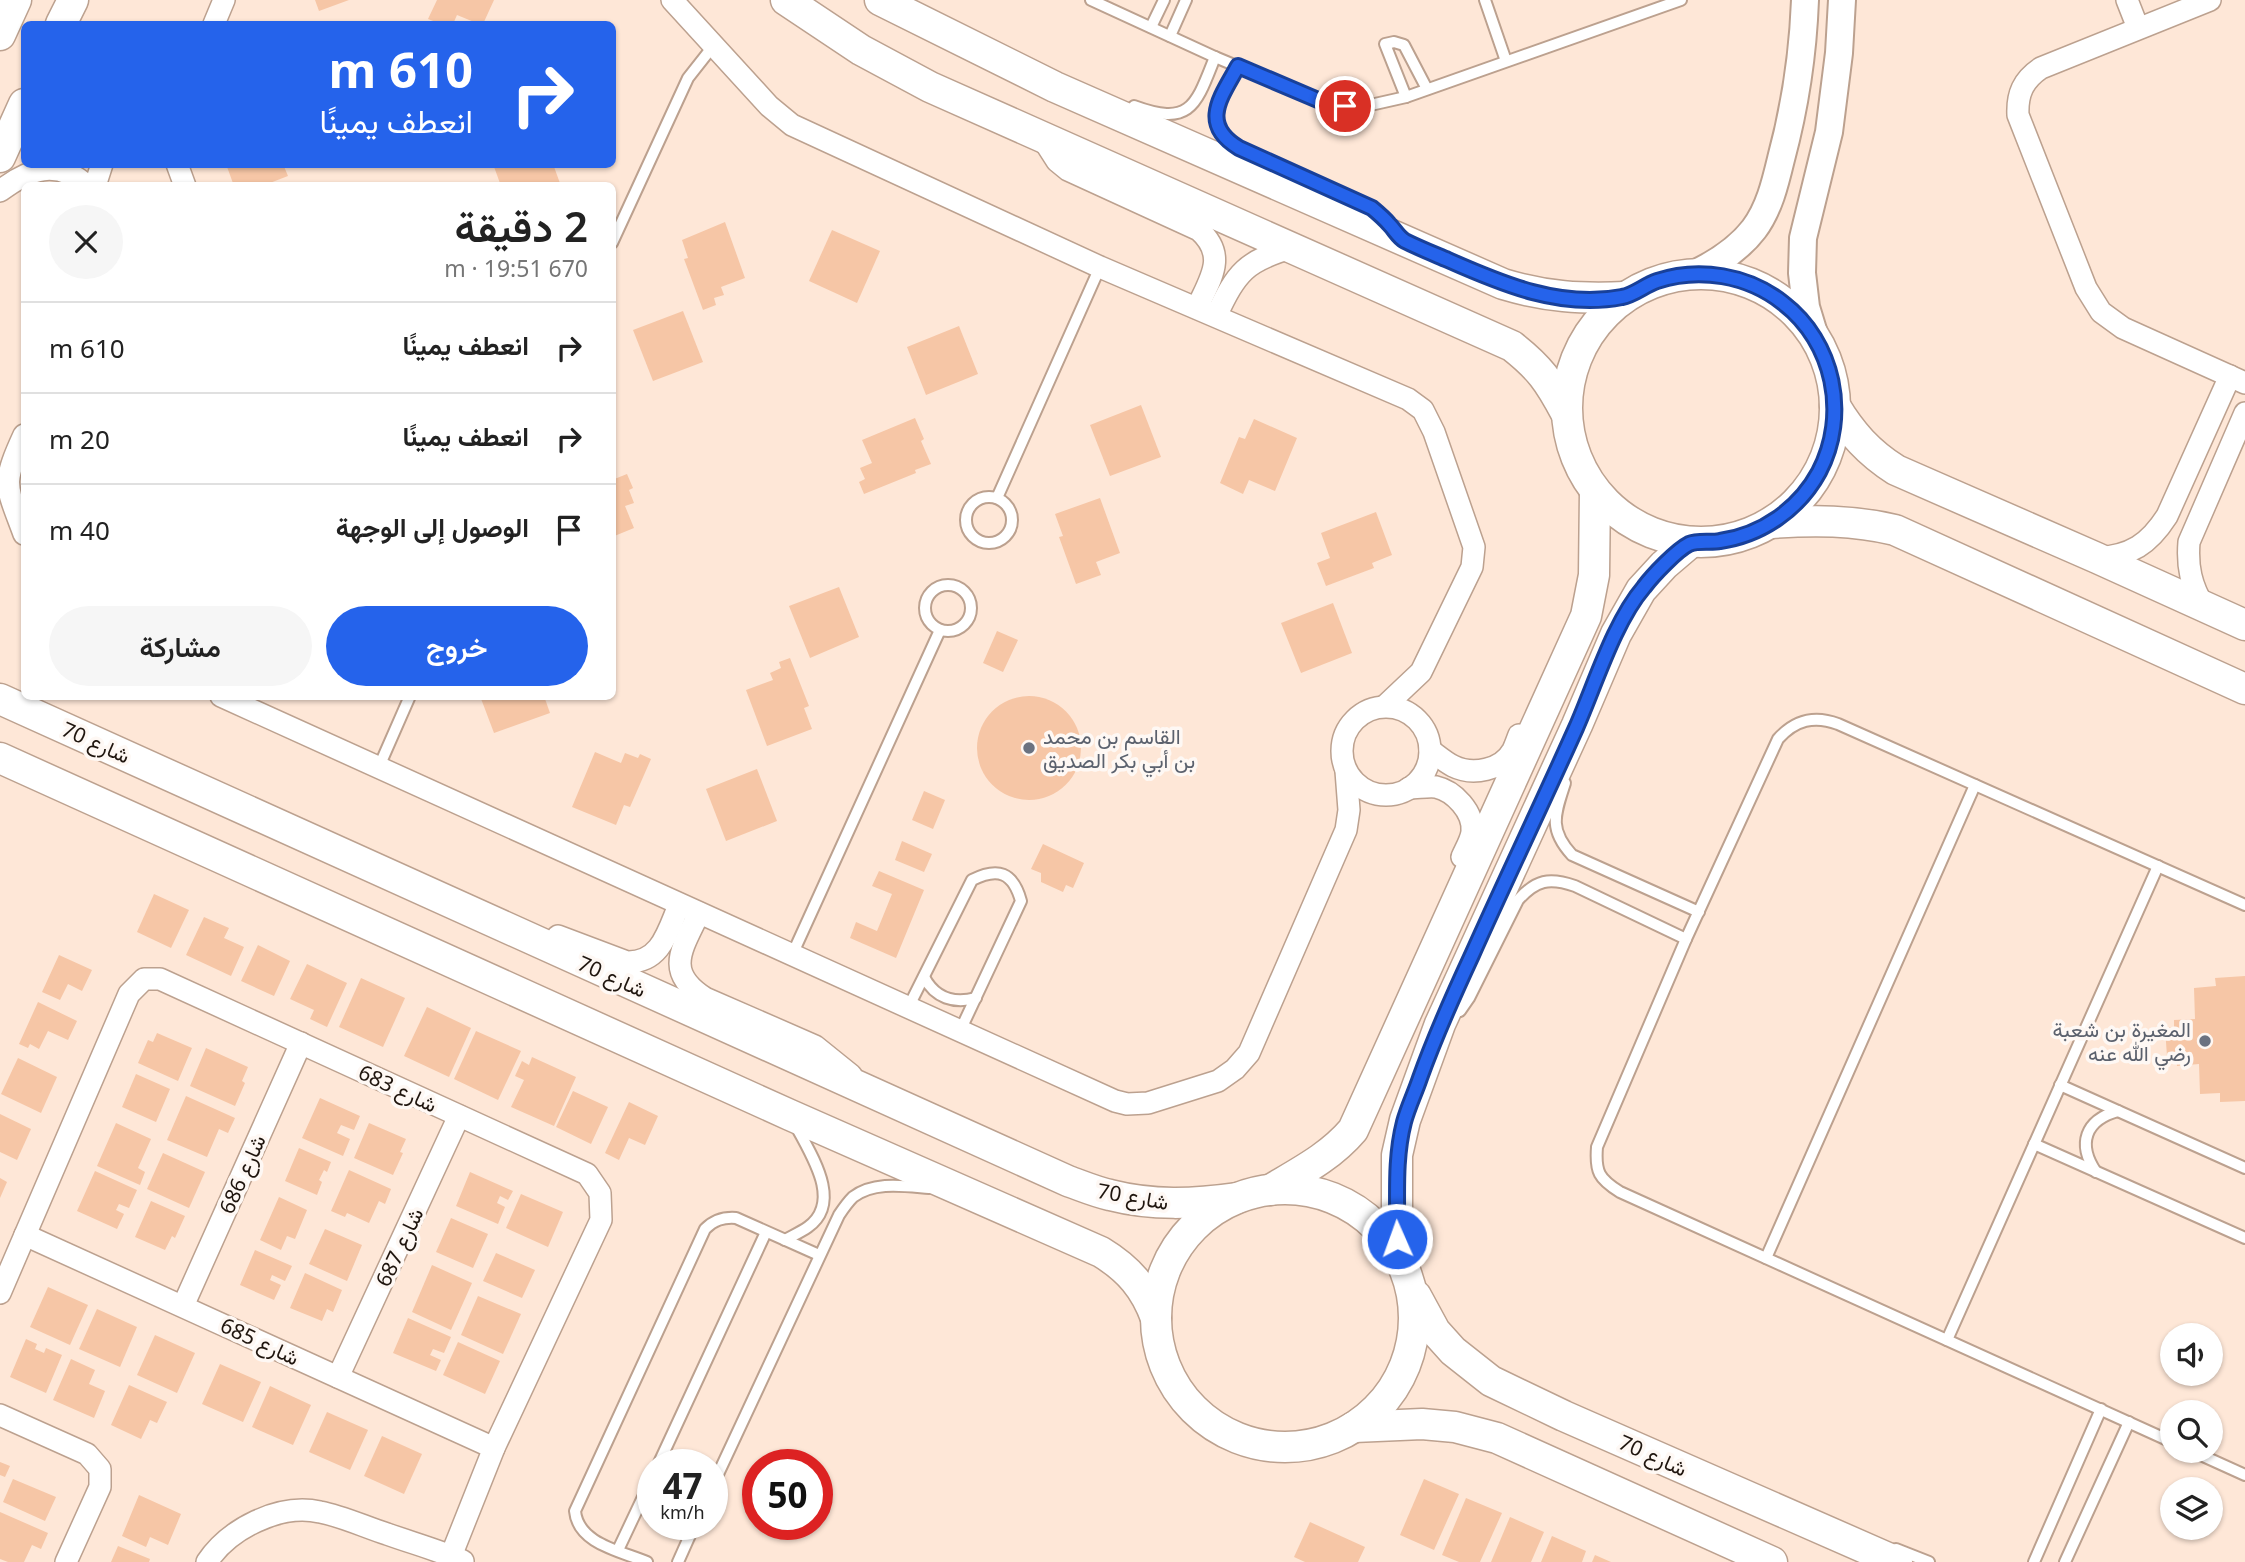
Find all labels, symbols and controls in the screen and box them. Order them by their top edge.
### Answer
text: 610 m [328,36,473,102]
icon: right [497,49,588,140]
pin [1315,76,1375,136]
icon: arrive [1326,87,1364,125]
text: انعطف يمينًا [319,99,473,142]
text: 2 دقيقة [454,197,588,254]
button: close [49,205,123,279]
text: 670 m · 19:51 [444,252,588,284]
text: انعطف يمينًا [402,327,529,363]
icon: right [550,329,588,367]
text: 610 m [49,330,125,366]
text: انعطف يمينًا [402,418,529,454]
icon: right [550,420,588,458]
text: 20 m [49,421,110,457]
text: الوصول إلى الوجهة [336,509,529,545]
icon: arrive [550,511,588,549]
text: 40 m [49,512,110,548]
button: مشاركة [49,606,312,686]
button: خروج [326,606,588,686]
street label: شارع 70 [57,715,134,770]
place label: القاسم بن محمد بن أبي بكر الصديق [1043,722,1195,778]
marker: القاسم بن محمد بن أبي بكر الصديق [1021,740,1037,756]
street label: شارع 70 [573,949,650,1004]
place label: المغيرة بن شعبة رضي الله عنه [2052,1015,2191,1071]
marker: المغيرة بن شعبة رضي الله عنه [2197,1033,2213,1049]
street label: شارع 683 [354,1058,442,1119]
street label: شارع 686 [212,1130,273,1218]
street label: شارع 70 [1095,1176,1171,1217]
position arrow [1360,1202,1434,1276]
street label: شارع 687 [369,1203,430,1291]
street label: شارع 685 [216,1311,304,1372]
map controls [2160,1323,2223,1540]
button: sound [2160,1323,2223,1386]
button: search [2160,1400,2223,1463]
street label: شارع 70 [1614,1428,1691,1483]
speed limit sign: 50 [742,1449,833,1540]
text: 47 [662,1462,703,1509]
button: layers [2160,1477,2223,1540]
text: km/h [660,1500,705,1524]

